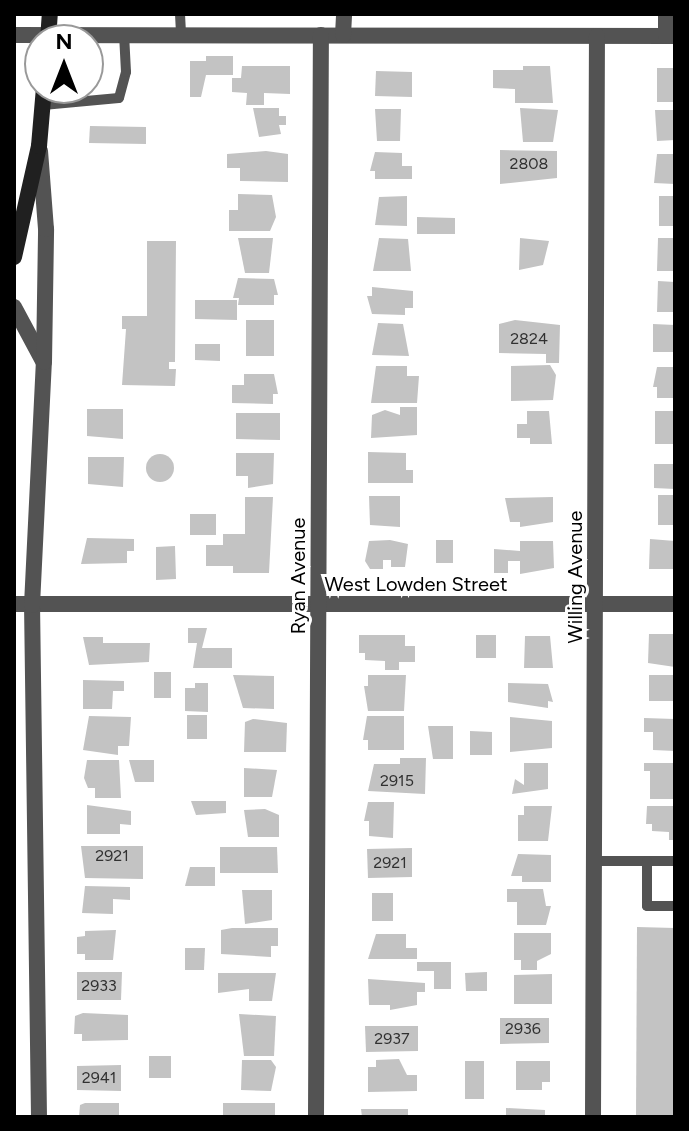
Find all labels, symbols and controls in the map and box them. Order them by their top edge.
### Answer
north arrow [24,24,104,104]
text: N [55,28,73,55]
house number: 2808 [510,154,548,174]
house number: 2824 [510,329,548,349]
street label: Willing Avenue [563,511,587,643]
street label: Ryan Avenue [286,518,310,634]
street label: West Lowden Street [324,572,508,596]
house number: 2915 [380,771,414,791]
house number: 2921 [95,846,129,866]
house number: 2921 [373,853,407,873]
house number: 2933 [81,976,117,996]
house number: 2936 [505,1019,541,1039]
house number: 2937 [374,1029,410,1049]
house number: 2941 [82,1068,116,1088]

